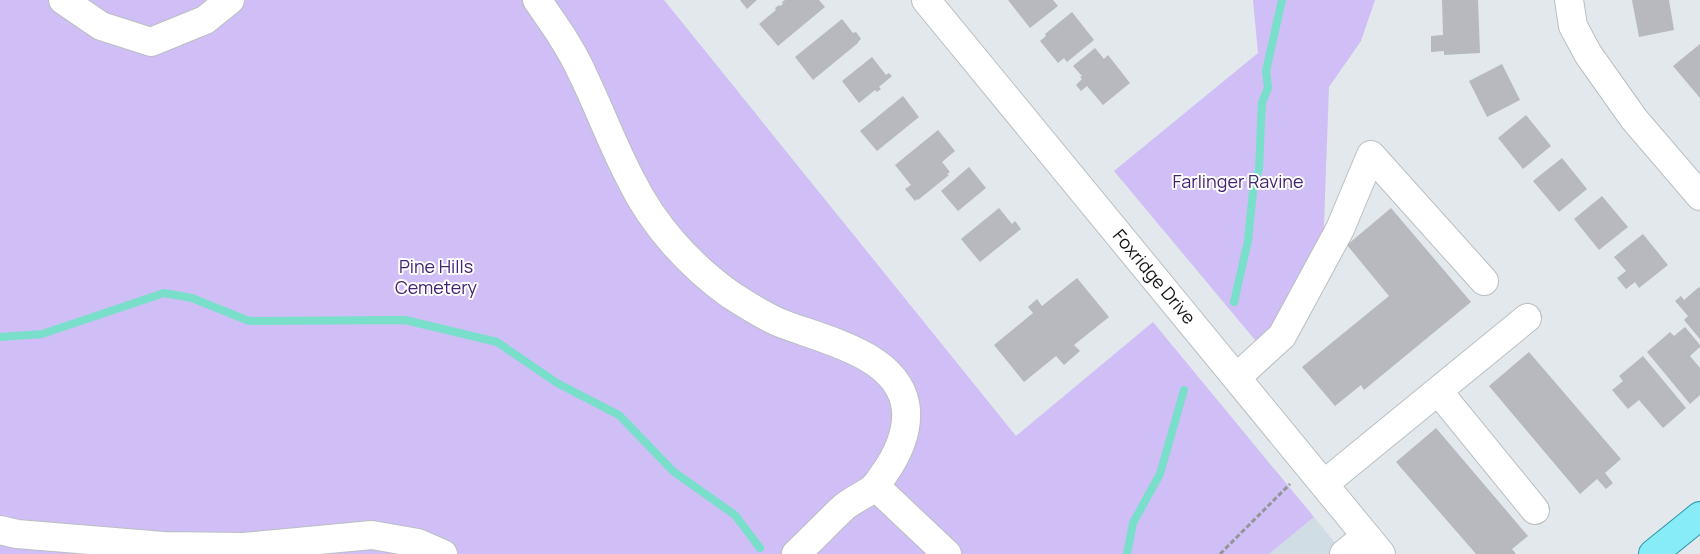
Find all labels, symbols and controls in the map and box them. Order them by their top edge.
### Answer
park label: Farlinger Ravine [1172,169,1304,193]
street label: Foxridge Drive [1108,224,1202,329]
park label: Pine Hills Cemetery [395,254,478,299]

